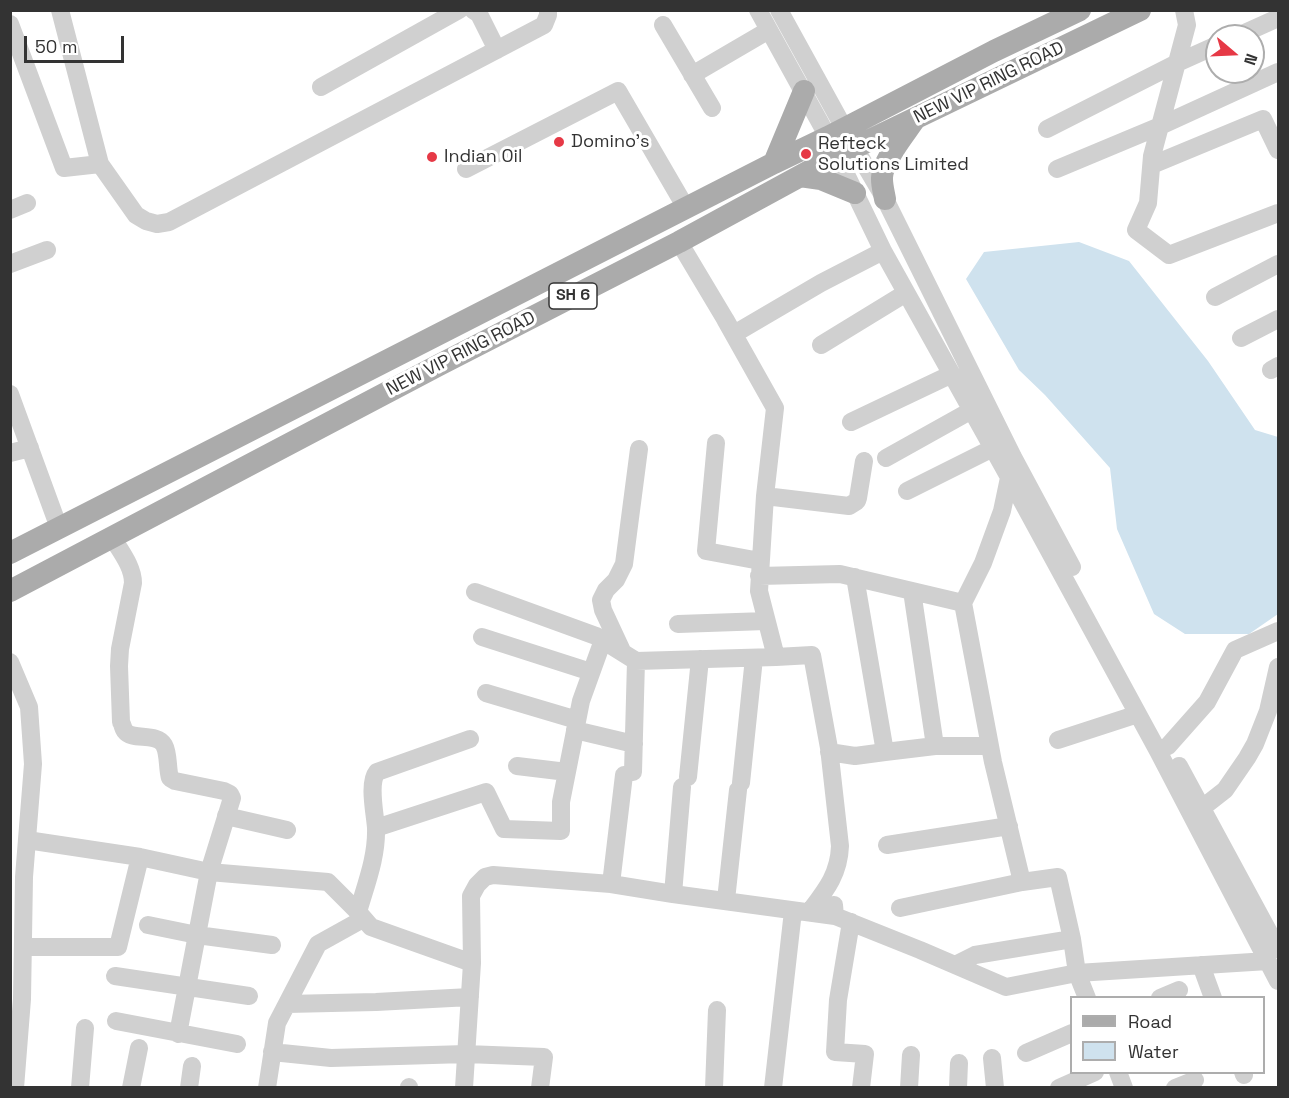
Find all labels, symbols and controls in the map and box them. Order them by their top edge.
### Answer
scale bar [27,24,128,62]
north arrow [1205,24,1265,84]
text: 50 m [35,35,77,58]
street label: NEW VIP RING ROAD [910,37,1068,129]
text: N [1239,51,1262,68]
place label: Domino's [571,131,649,153]
place label: Refteck Solutions Limited [818,133,969,176]
marker: Domino's [552,135,566,149]
place label: Indian Oil [444,146,522,168]
marker: Refteck Solutions Limited [799,147,813,161]
marker: Indian Oil [425,150,439,164]
road number: SH 6 [549,283,597,309]
street label: NEW VIP RING ROAD [383,307,539,401]
legend [1070,996,1265,1074]
text: Road [1128,1010,1172,1033]
text: Water [1128,1040,1179,1063]

